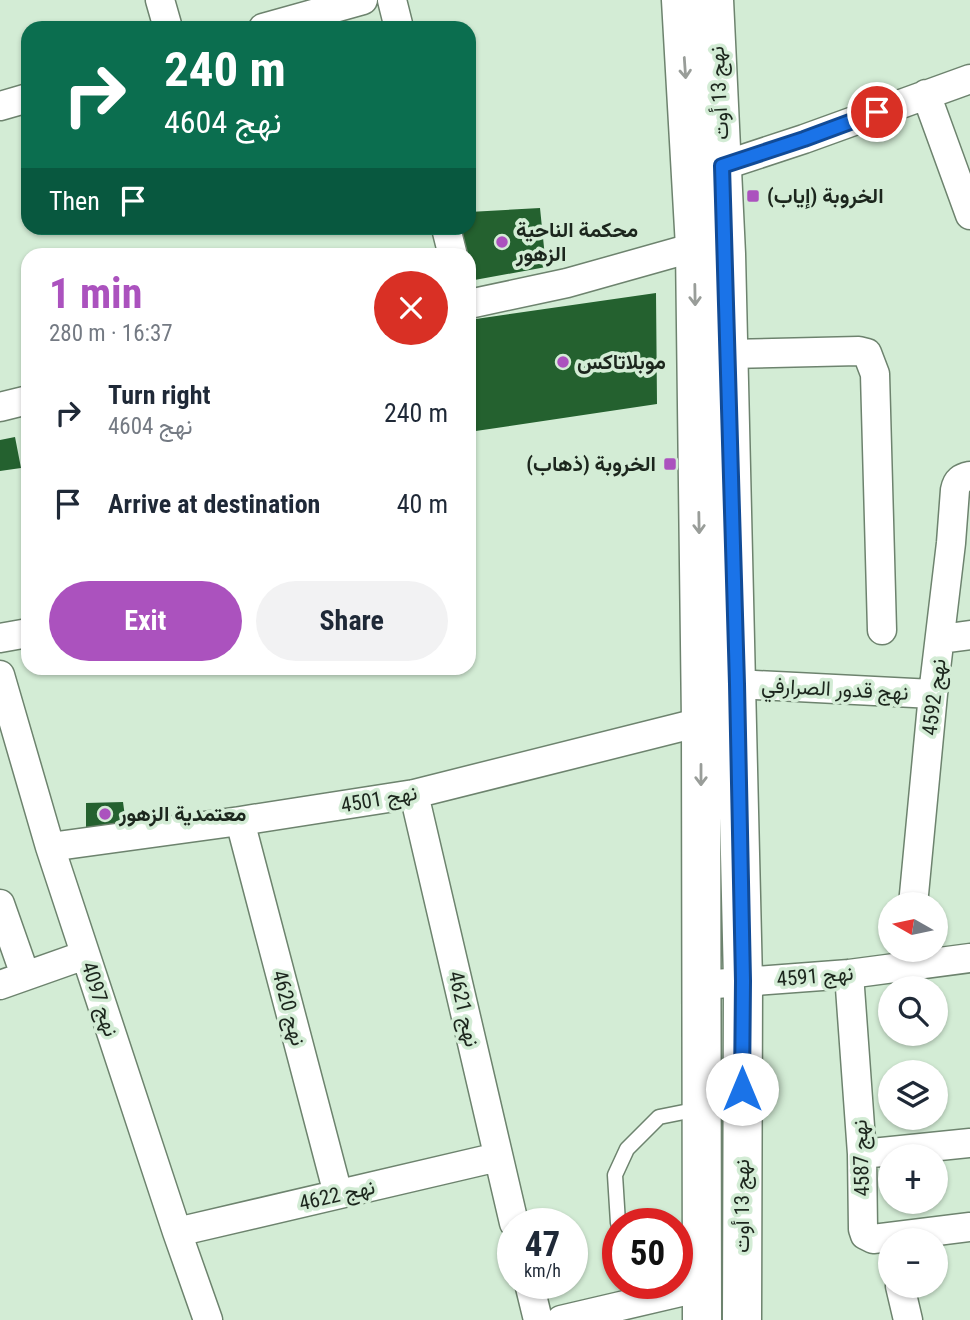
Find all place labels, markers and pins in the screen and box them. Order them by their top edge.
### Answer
pin [847,82,907,142]
place label: الخروبة (إياب) [767,184,884,210]
marker: الخروبة (إياب) [745,188,761,204]
place label: محكمة الناحية الزهور [515,218,638,267]
marker: محكمة الناحية الزهور [494,234,510,250]
place label: موبلاتاكس [577,350,666,375]
marker: موبلاتاكس [555,354,571,370]
place label: الخروبة (ذهاب) [526,452,656,477]
marker: الخروبة (ذهاب) [662,456,678,472]
place label: معتمدية الزهور [118,802,246,827]
marker: معتمدية الزهور [97,806,113,822]

